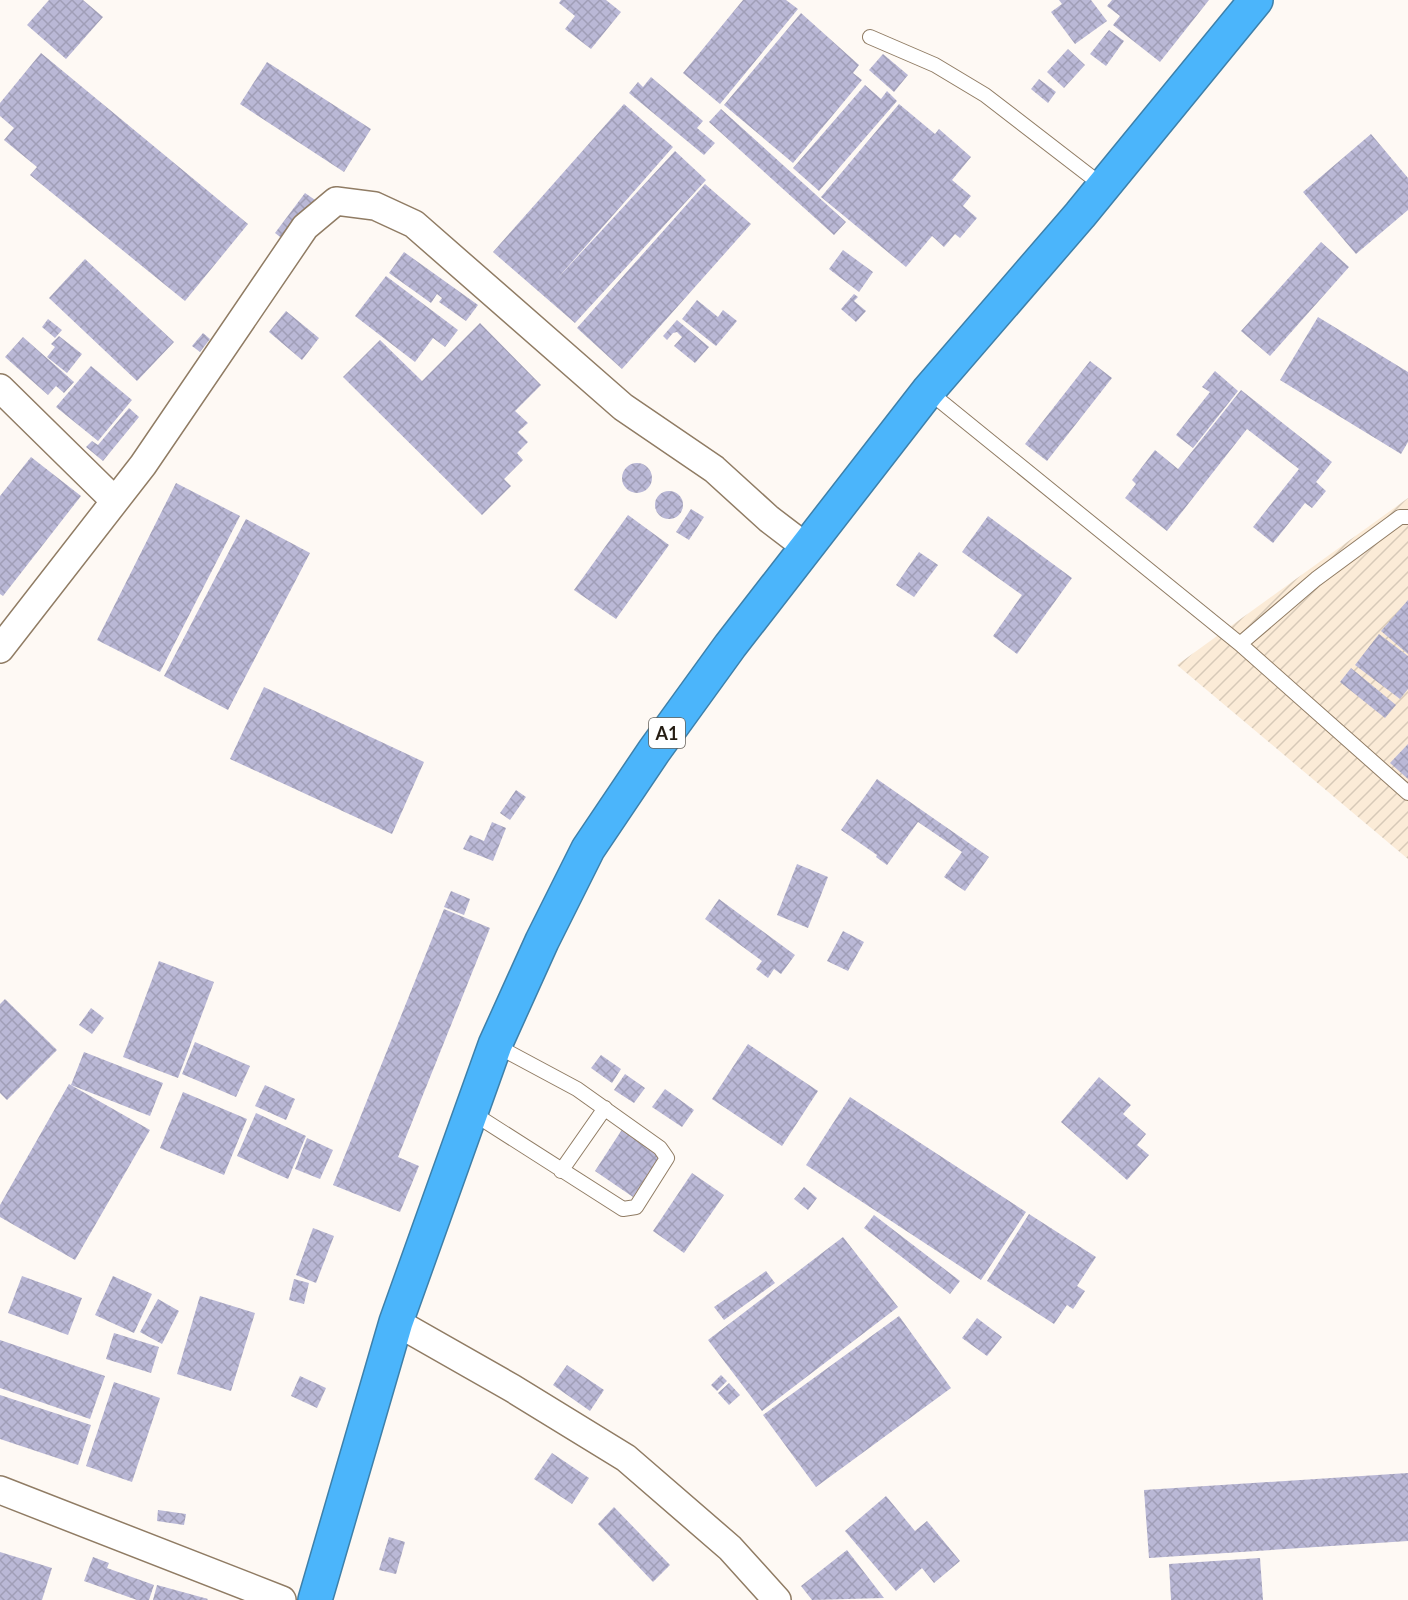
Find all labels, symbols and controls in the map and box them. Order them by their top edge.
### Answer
road number: A1 [649,718,685,748]

